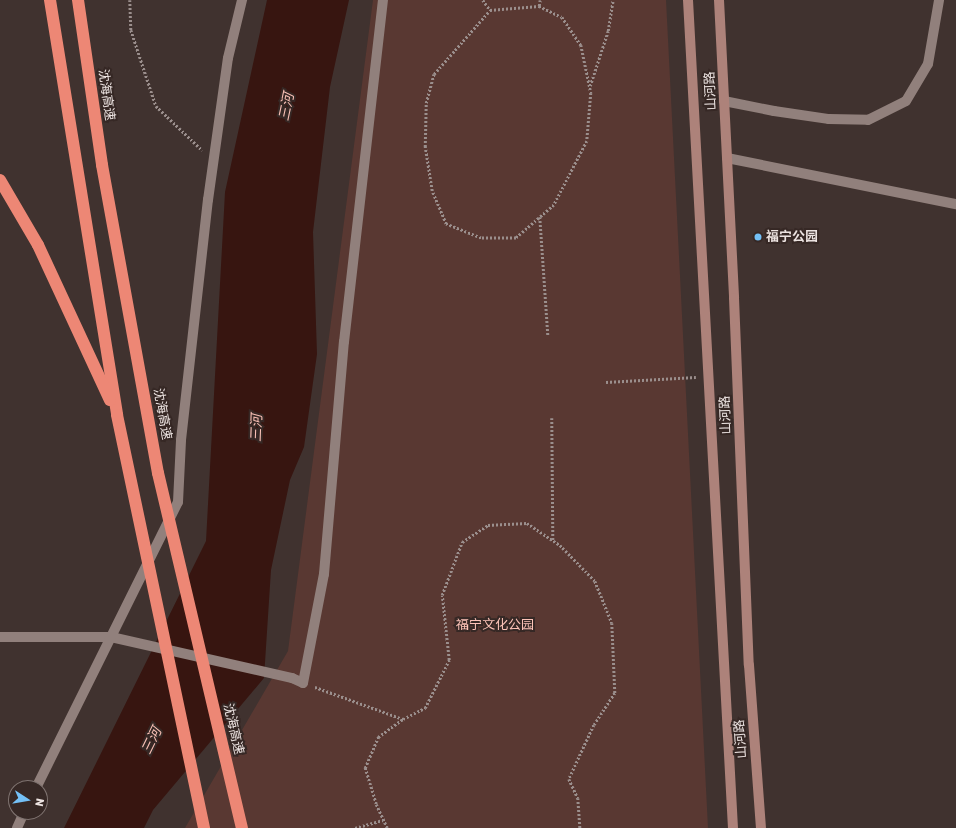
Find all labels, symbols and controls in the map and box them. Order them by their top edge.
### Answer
street label: 沈海高速 [95,68,117,122]
street label: 山河路 [702,71,720,111]
water label: 三河 [276,92,298,122]
place label: 福宁公园 [766,229,818,245]
marker: 福宁公园 [753,232,763,242]
street label: 沈海高速 [150,387,174,441]
street label: 山河路 [718,395,734,435]
water label: 三河 [248,414,266,442]
park label: 福宁文化公园 [456,617,534,633]
street label: 沈海高速 [220,702,246,756]
street label: 山河路 [732,719,750,759]
water label: 三河 [138,725,166,757]
north arrow [8,780,48,820]
text: N [32,797,46,808]

